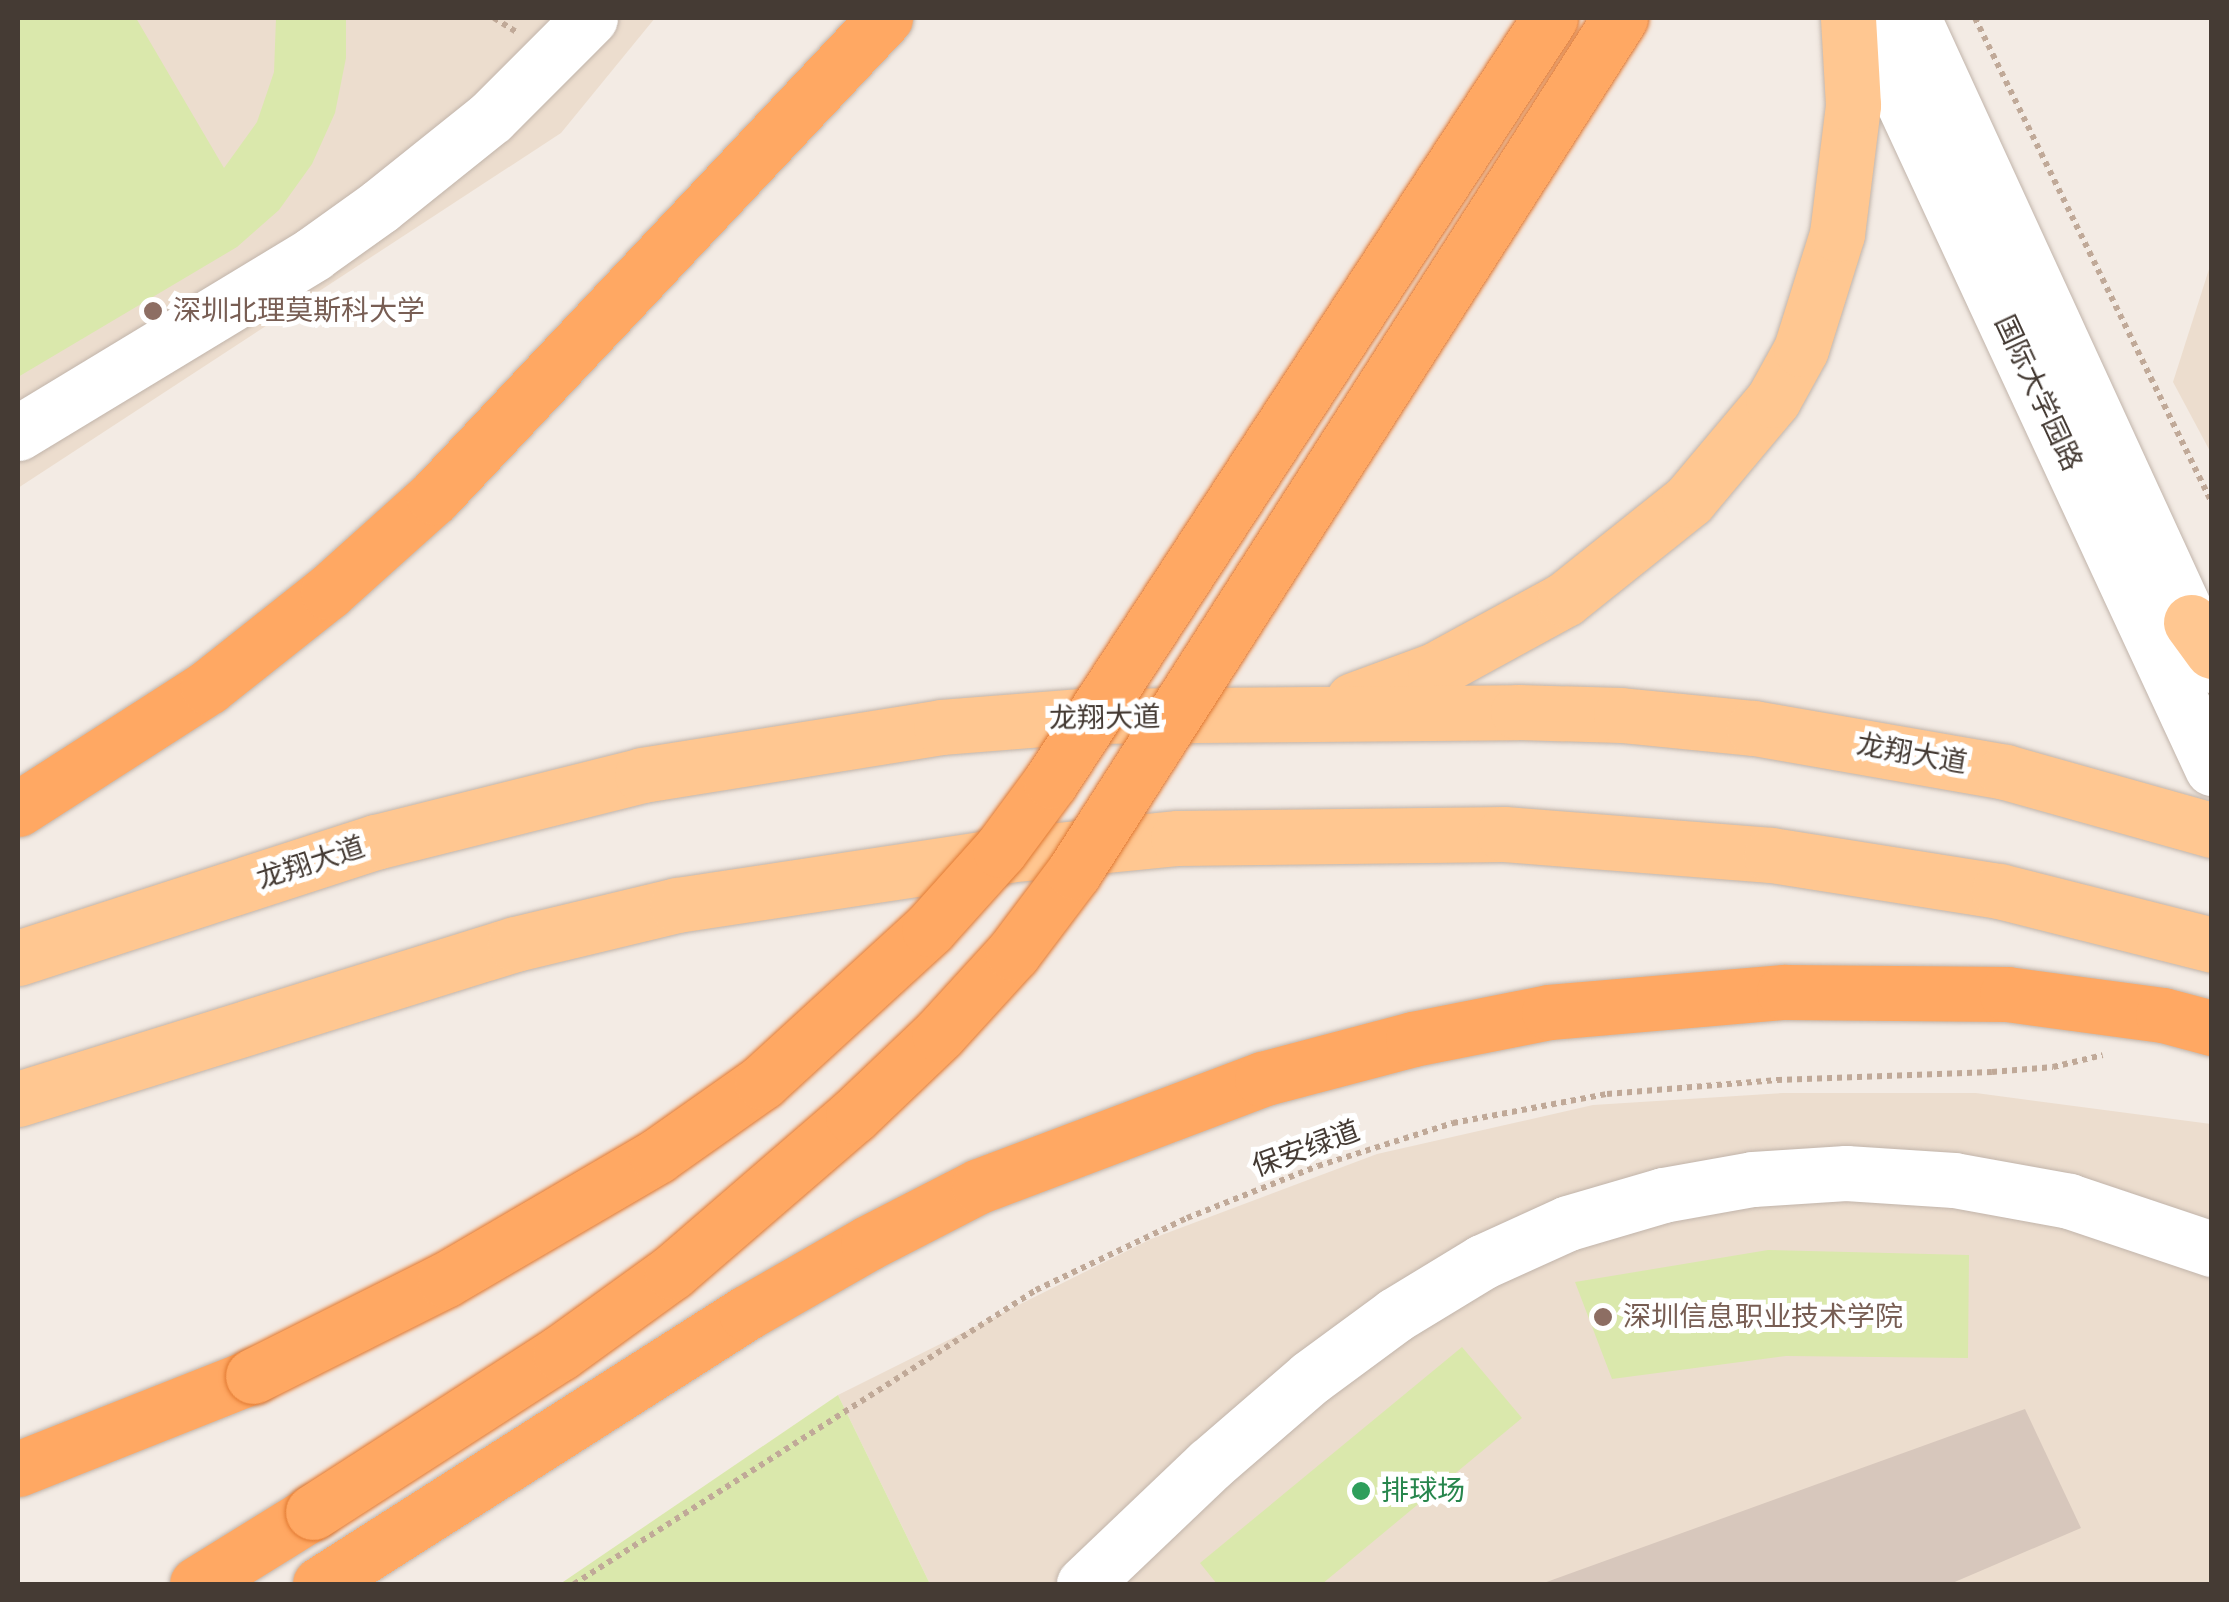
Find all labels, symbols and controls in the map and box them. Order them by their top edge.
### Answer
place label: 深圳北理莫斯科大学 [173,294,425,328]
marker: 深圳北理莫斯科大学 [142,300,164,322]
street label: 国际大学园路 [1987,310,2089,476]
street label: 龙翔大道 [1049,700,1161,736]
street label: 龙翔大道 [1854,728,1970,780]
street label: 龙翔大道 [253,830,369,896]
street label: 保安绿道 [1248,1114,1364,1184]
place label: 深圳信息职业技术学院 [1623,1300,1903,1334]
marker: 深圳信息职业技术学院 [1592,1306,1614,1328]
place label: 排球场 [1381,1474,1465,1508]
marker: 排球场 [1350,1480,1372,1502]

